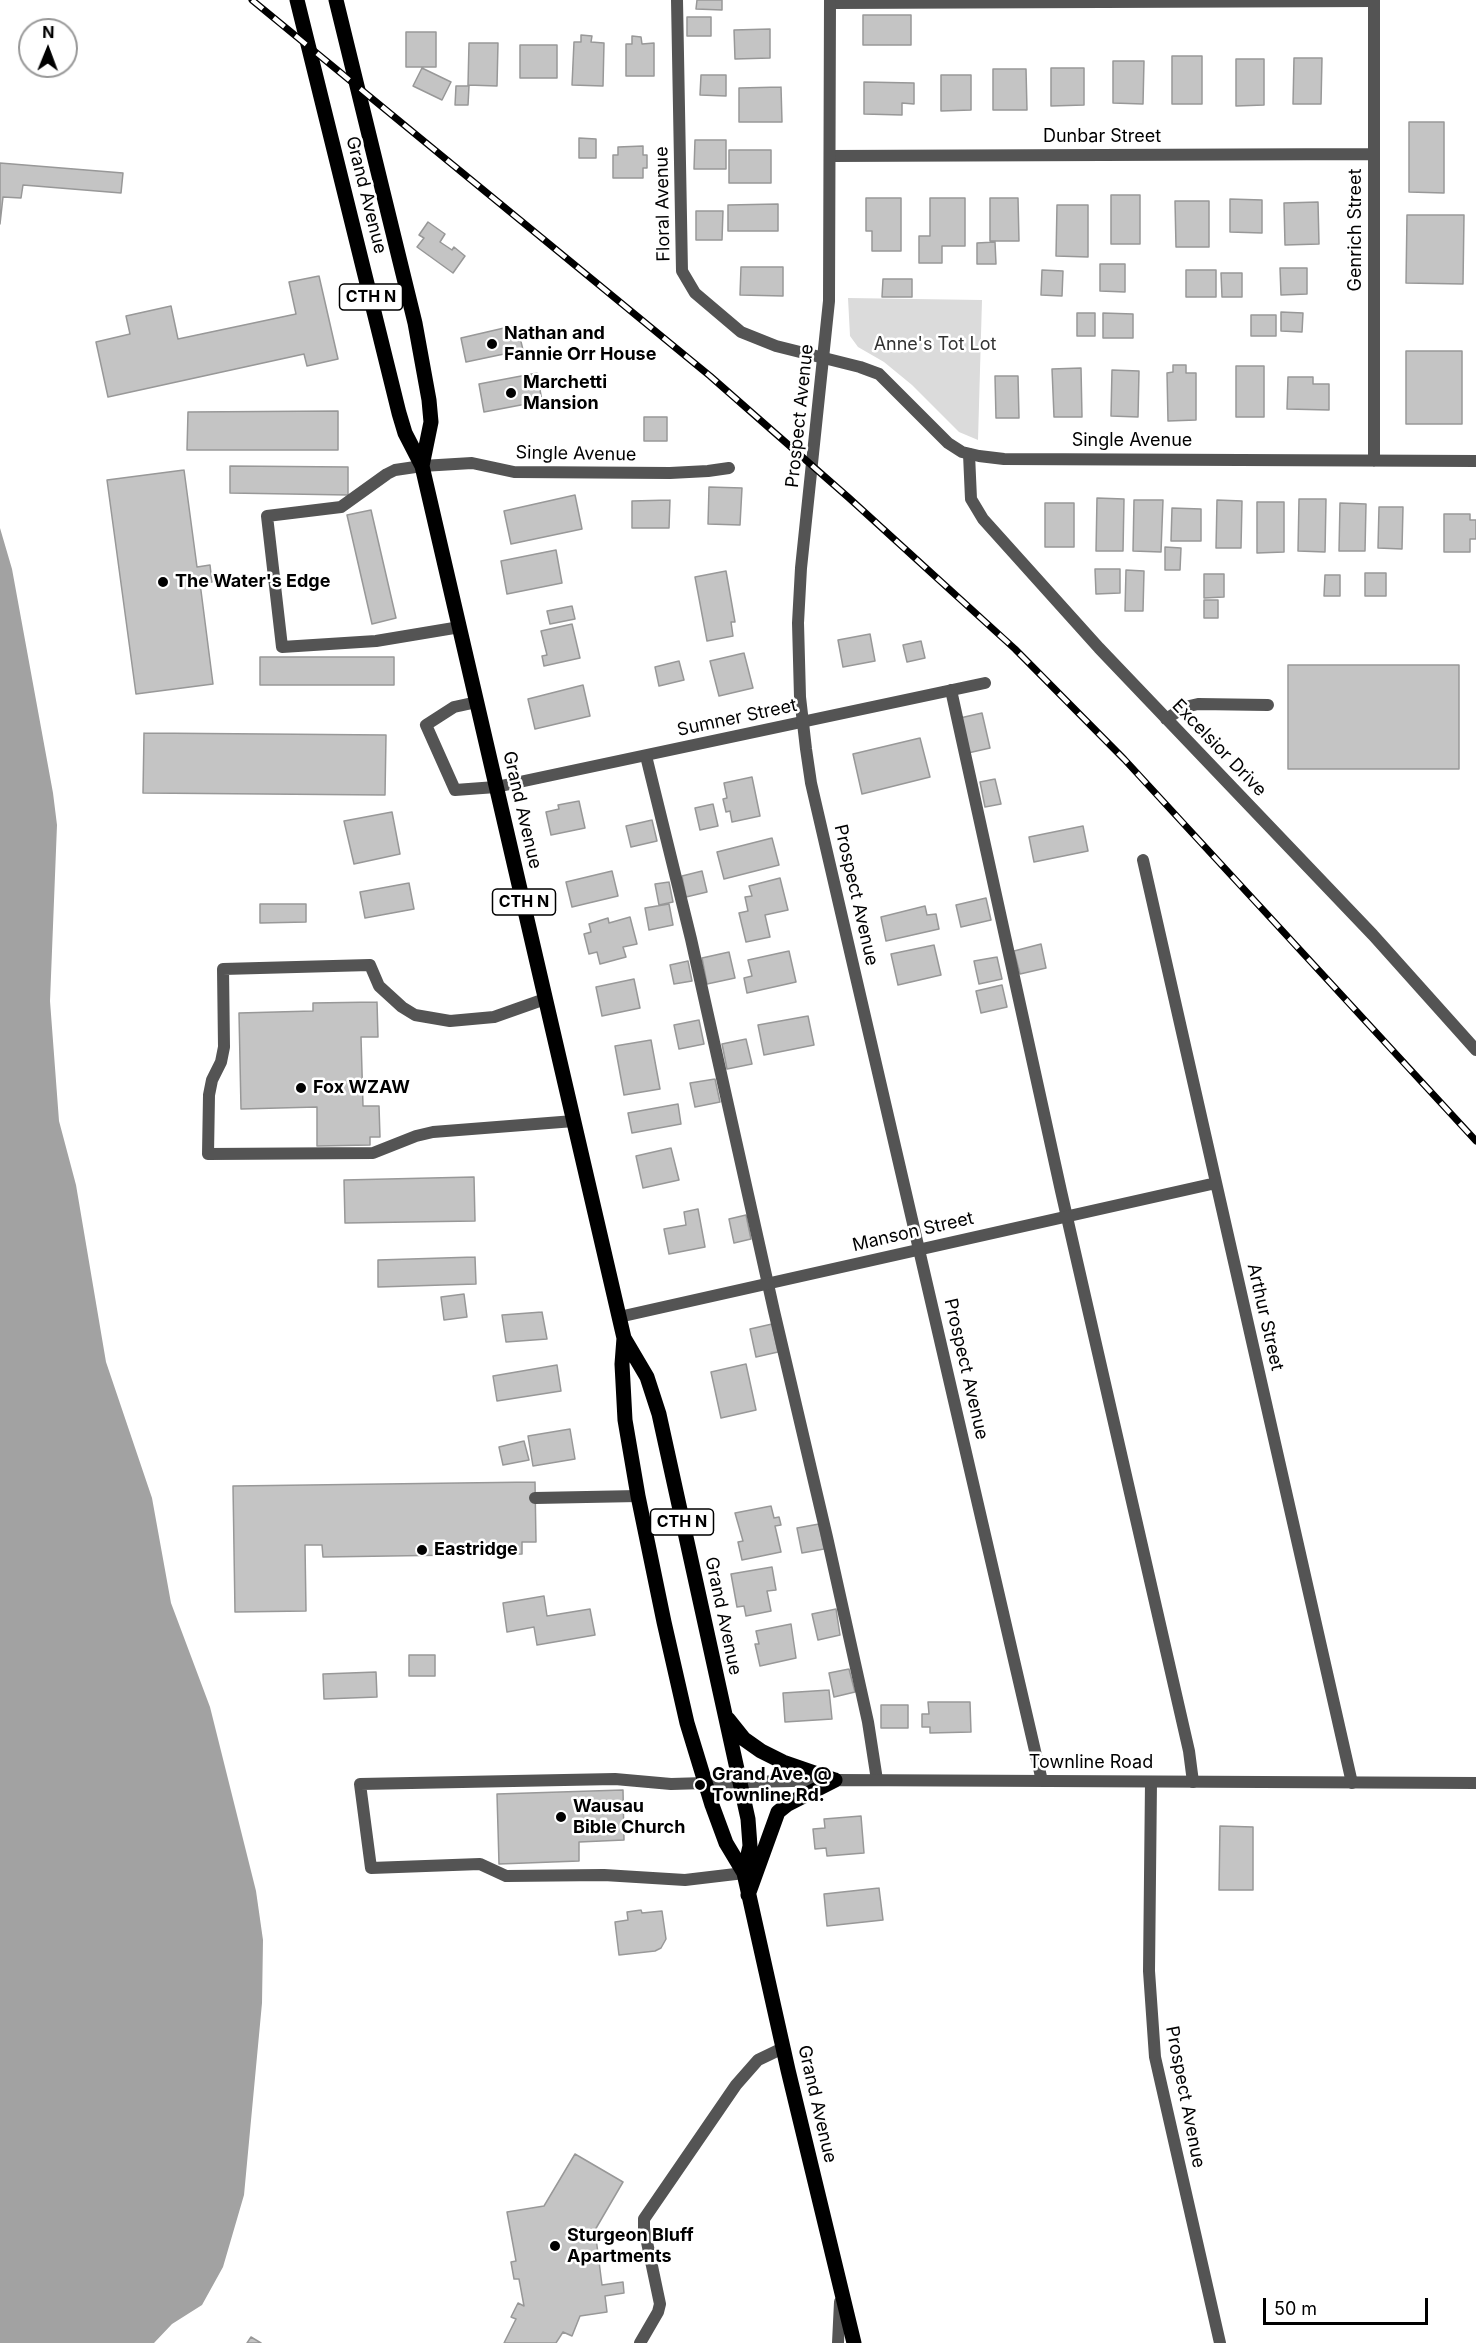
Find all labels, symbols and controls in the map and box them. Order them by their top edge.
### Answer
north arrow [18,18,78,78]
text: N [42,22,55,42]
street label: Dunbar Street [1043,126,1161,148]
street label: Grand Avenue [341,134,391,256]
street label: Floral Avenue [651,146,675,262]
street label: Genrich Street [1345,169,1367,291]
road number: CTH N [340,284,403,310]
place label: Nathan and Fannie Orr House [504,323,656,366]
park label: Anne's Tot Lot [874,334,996,356]
marker: Nathan and Fannie Orr House [485,337,499,351]
street label: Prospect Avenue [782,343,818,489]
place label: Marchetti Mansion [523,372,607,415]
marker: Marchetti Mansion [504,386,518,400]
street label: Single Avenue [1072,430,1192,452]
street label: Single Avenue [515,442,637,466]
place label: The Water's Edge [175,571,330,593]
marker: The Water's Edge [156,575,170,589]
street label: Sumner Street [675,695,799,741]
street label: Excelsior Drive [1167,695,1271,801]
street label: Grand Avenue [498,749,546,871]
street label: Prospect Avenue [829,822,883,968]
road number: CTH N [492,889,556,915]
place label: Fox WZAW [313,1077,410,1099]
marker: Fox WZAW [294,1081,308,1095]
street label: Manson Street [850,1208,976,1256]
street label: Arthur Street [1242,1261,1288,1373]
street label: Prospect Avenue [939,1296,993,1442]
road number: CTH N [650,1509,714,1535]
place label: Eastridge [434,1539,518,1561]
marker: Eastridge [415,1543,429,1557]
street label: Grand Avenue [700,1555,746,1677]
street label: Townline Road [1029,1752,1153,1774]
place label: Grand Ave. @ Townline Rd. [712,1764,832,1806]
marker: Grand Ave. @ Townline Rd. [693,1778,707,1792]
place label: Wausau Bible Church [573,1796,685,1838]
marker: Wausau Bible Church [554,1810,568,1824]
street label: Prospect Avenue [1161,2024,1209,2170]
street label: Grand Avenue [793,2043,841,2165]
place label: Sturgeon Bluff Apartments [567,2225,694,2268]
marker: Sturgeon Bluff Apartments [548,2239,562,2253]
scale bar [1266,2286,1431,2324]
text: 50 m [1274,2298,1317,2319]

